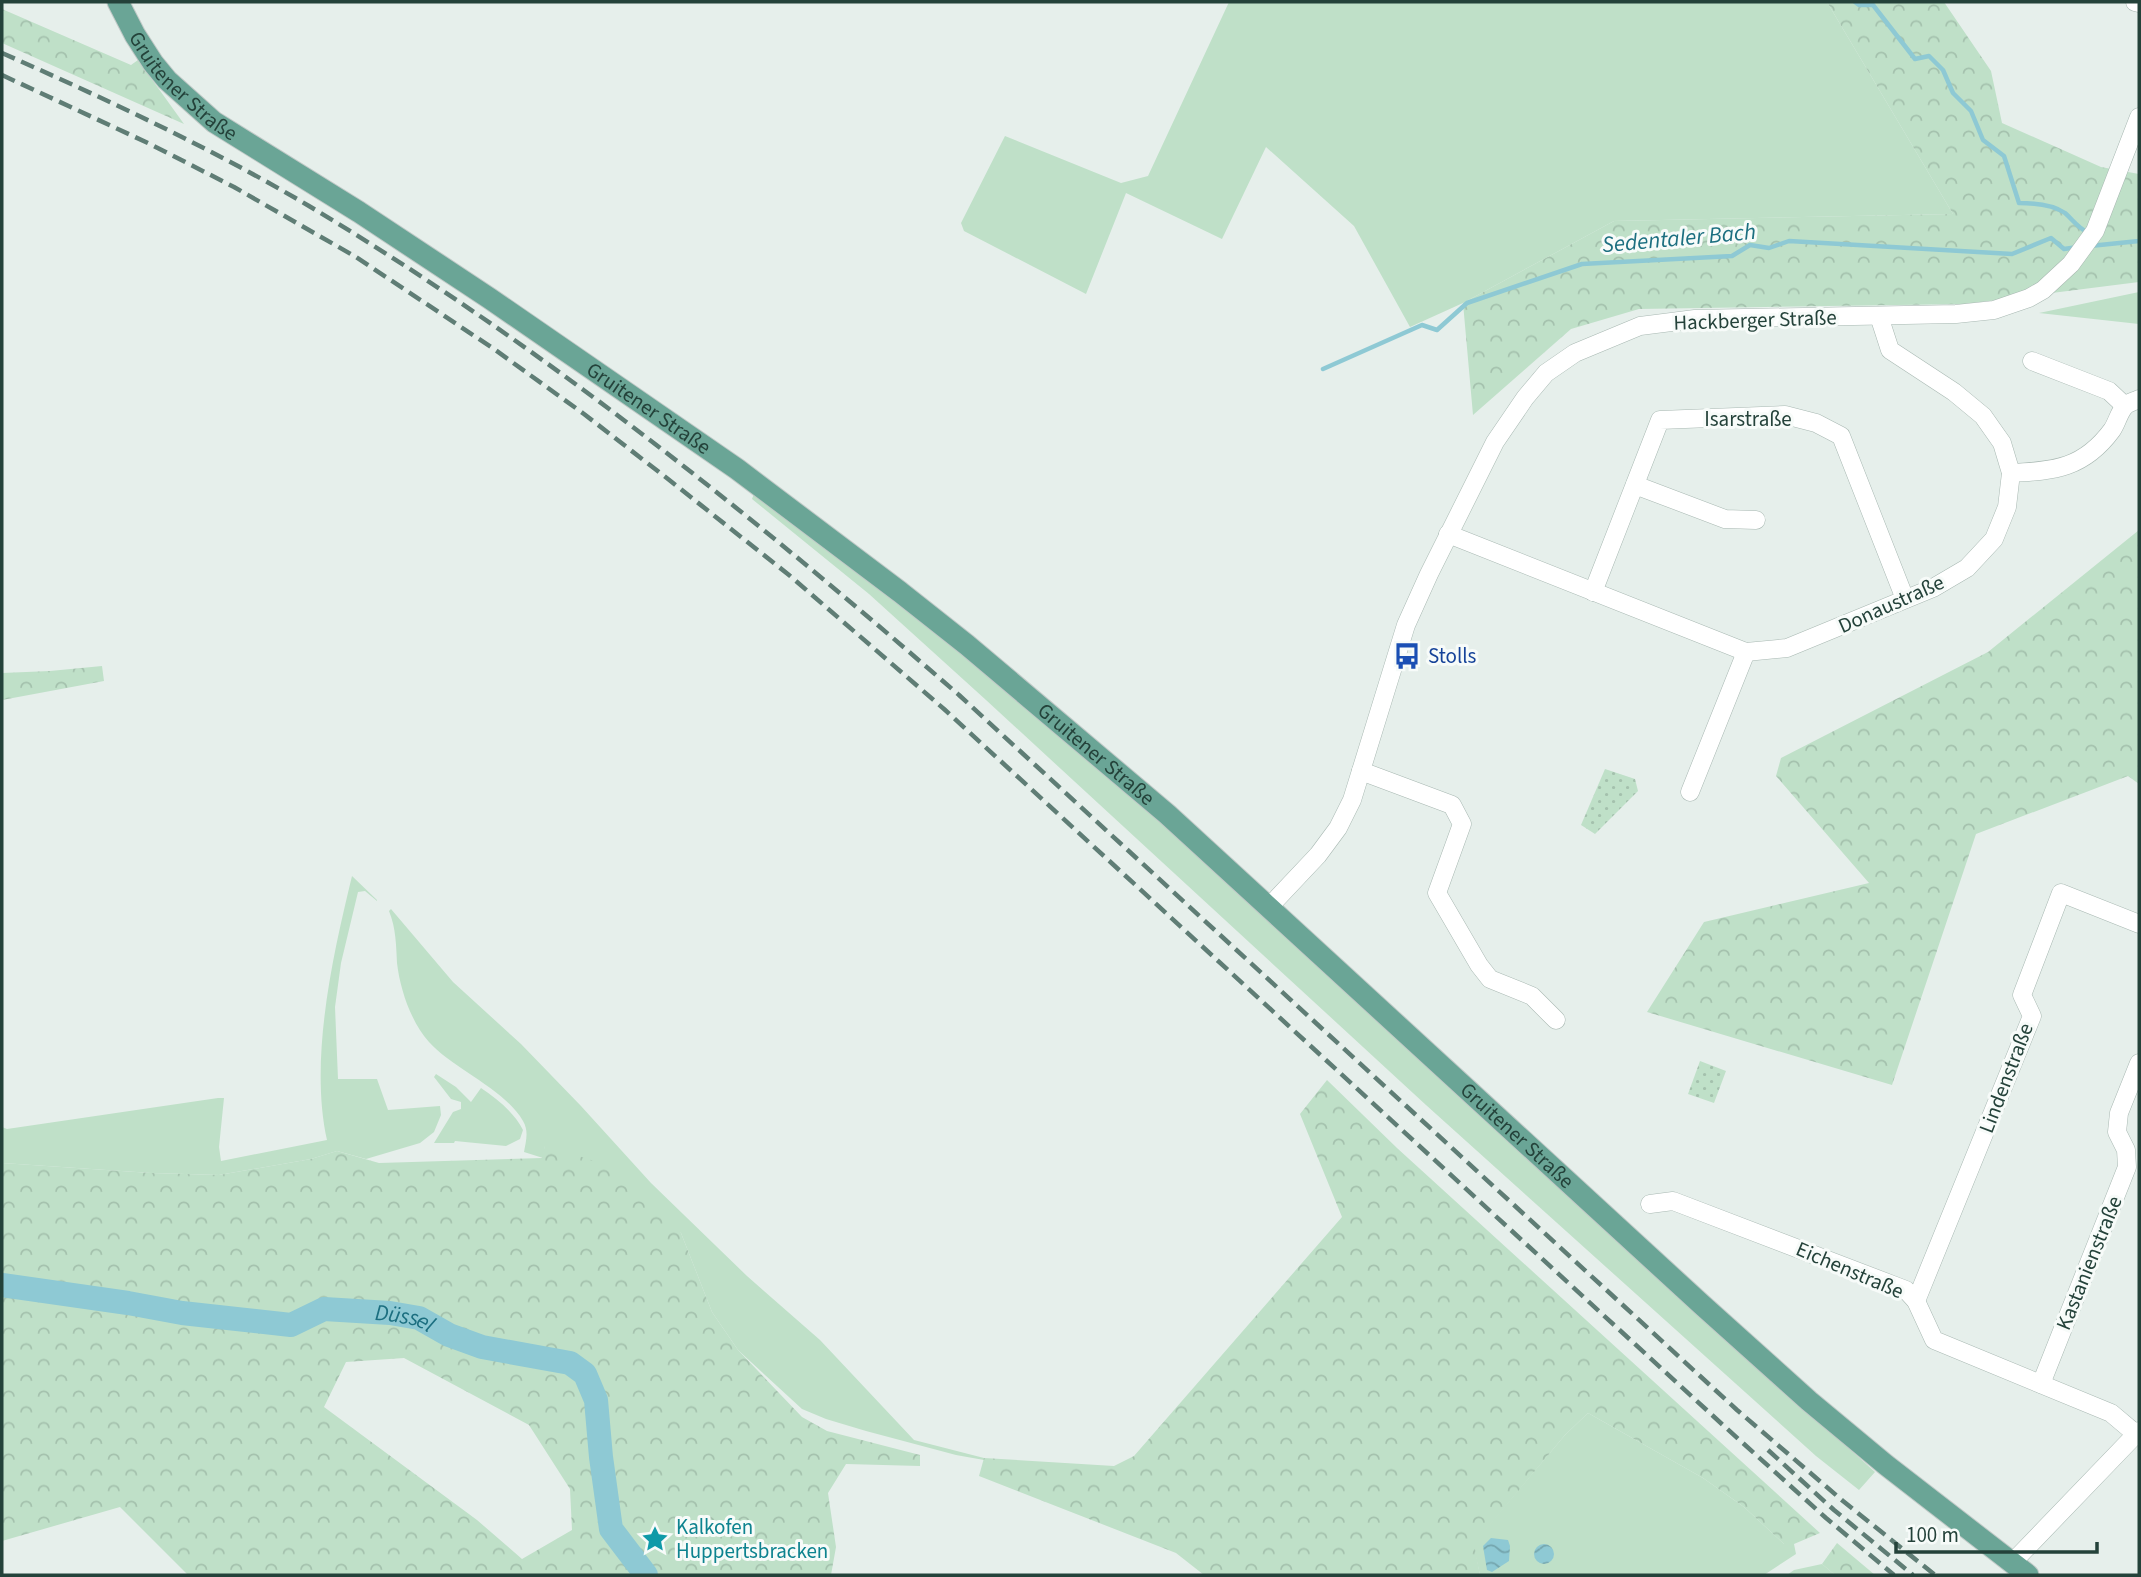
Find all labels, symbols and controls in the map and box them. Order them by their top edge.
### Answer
street label: Gruitener Straße [121,25,243,148]
water label: Sedentaler Bach [1601,215,1757,261]
street label: Hackberger Straße [1673,302,1837,338]
street label: Gruitener Straße [580,355,717,462]
street label: Isarstraße [1704,404,1792,434]
street label: Donaustraße [1833,567,1949,641]
bus stop icon: Stolls [1392,641,1422,671]
place label: Stolls [1428,641,1477,671]
street label: Gruitener Straße [1031,696,1161,813]
street label: Lindenstraße [1971,1019,2041,1137]
street label: Gruitener Straße [1454,1075,1581,1196]
street label: Kastanienstraße [2048,1191,2130,1335]
street label: Eichenstraße [1791,1234,1909,1306]
water label: Düssel [374,1296,442,1341]
scale bar [1896,1510,2097,1554]
place label: Kalkofen Huppertsbracken [676,1512,828,1566]
text: 100 m [1906,1520,1959,1550]
place icon: Kalkofen Huppertsbracken [640,1524,670,1554]

